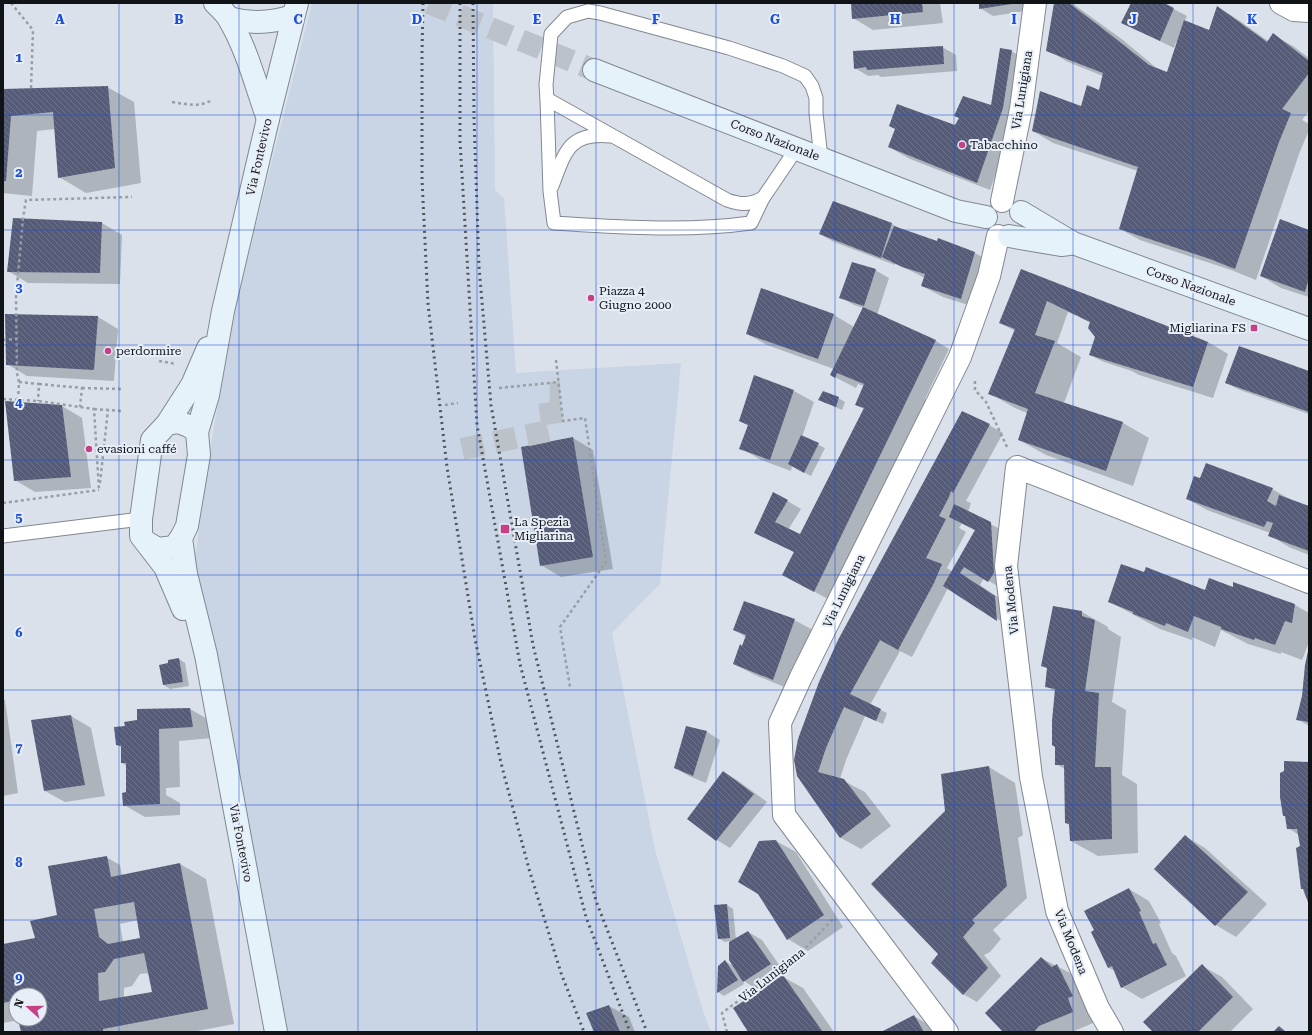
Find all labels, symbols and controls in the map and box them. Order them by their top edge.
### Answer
text: A [55,12,65,27]
text: B [174,12,184,27]
text: C [293,12,303,27]
text: D [412,12,422,27]
text: E [533,12,541,27]
text: F [652,12,660,27]
text: G [770,12,780,27]
text: H [890,12,901,27]
text: I [1011,12,1017,27]
text: J [1129,12,1137,27]
text: K [1247,12,1258,27]
street label: Via Lunigiana [1009,49,1035,130]
text: 1 [15,50,23,65]
street label: Via Fontevivo [243,117,275,197]
street label: Corso Nazionale [728,117,822,164]
place label: Tabacchino [970,138,1038,152]
marker: Tabacchino [957,140,967,150]
text: 2 [15,165,23,180]
street label: Corso Nazionale [1144,263,1238,309]
text: 3 [15,280,23,295]
place label: Piazza 4 Giugno 2000 [599,284,672,312]
marker: Piazza 4 Giugno 2000 [586,293,596,303]
place label: Migliarina FS [1169,321,1246,335]
marker: Migliarina FS [1249,323,1259,333]
place label: perdormire [116,344,182,358]
marker: perdormire [103,346,113,356]
text: 4 [15,395,23,410]
place label: evasioni caffé [97,442,177,456]
marker: evasioni caffé [84,444,94,454]
text: 5 [15,510,23,525]
place label: La Spezia Migliarina [514,515,574,543]
marker: La Spezia Migliarina [499,523,511,535]
street label: Via Lunigiana [820,552,868,630]
street label: Via Modena [1000,564,1022,635]
text: 6 [15,625,23,640]
text: 7 [15,740,23,755]
street label: Via Fontevivo [227,803,255,883]
text: 8 [15,855,23,870]
street label: Via Modena [1052,907,1091,977]
street label: Via Lunigiana [736,945,808,1005]
text: 9 [15,970,23,985]
north arrow [8,987,48,1027]
text: N [12,997,27,1010]

